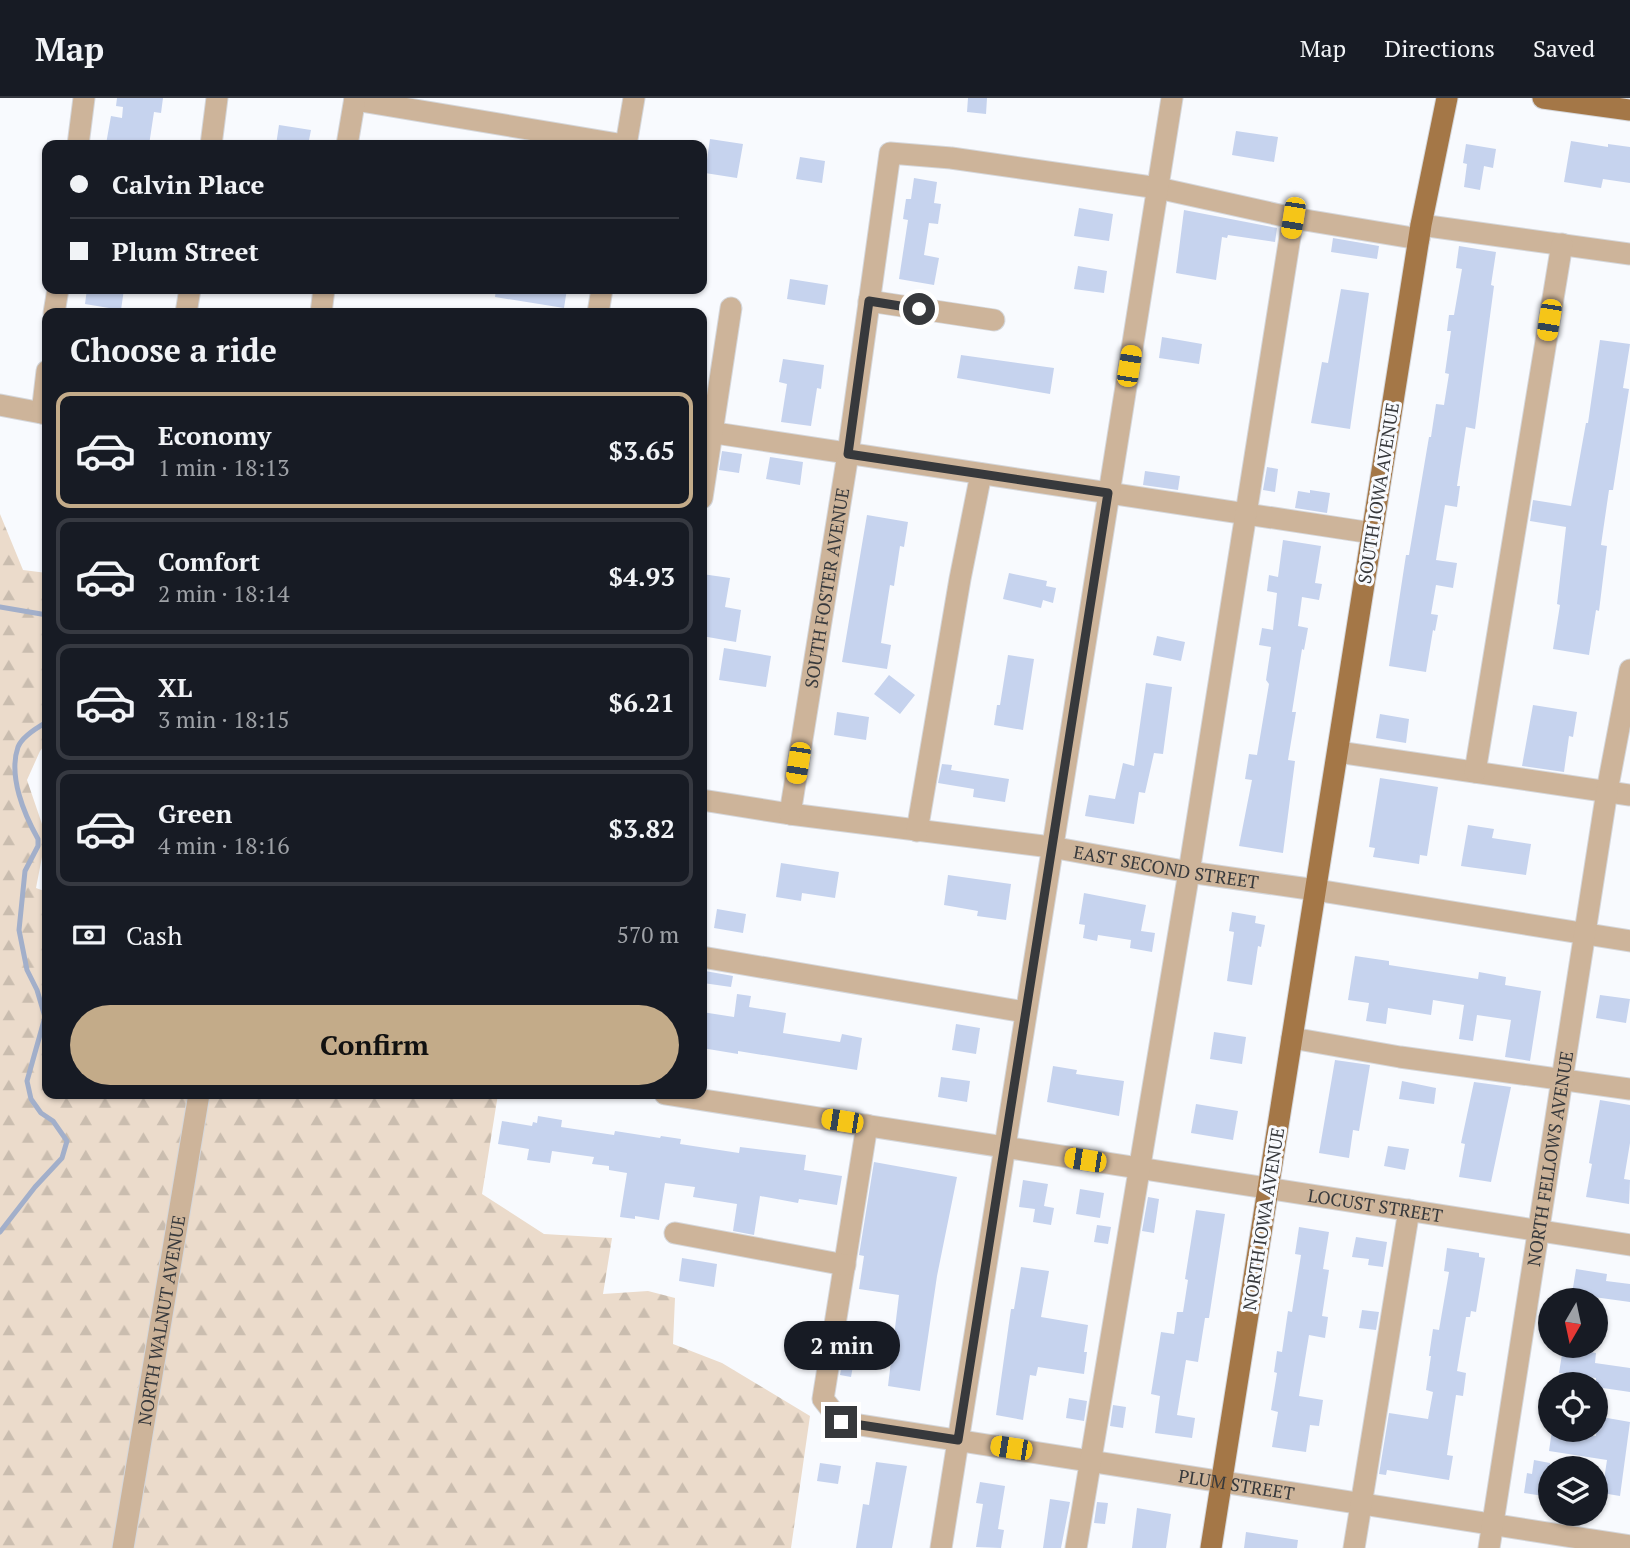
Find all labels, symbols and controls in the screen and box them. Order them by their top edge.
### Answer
text: Map [35,27,104,70]
text: Map [1300,32,1346,64]
text: Directions [1384,32,1495,64]
text: Saved [1533,32,1595,64]
text: Calvin Place [112,167,264,201]
car [1280,196,1307,240]
text: Plum Street [112,234,259,268]
route start [903,293,935,325]
car [1536,298,1563,342]
text: Choose a ride [70,329,277,371]
car [1116,344,1143,388]
street label: SOUTH IOWA AVENUE [1352,401,1404,585]
text: Economy [158,418,271,452]
icon: car [74,419,137,482]
text: $3.65 [609,433,675,467]
text: 1 min · 18:13 [158,452,290,483]
street label: SOUTH FOSTER AVENUE [798,486,854,690]
text: Comfort [158,544,260,578]
icon: car [74,545,137,608]
text: $4.93 [609,559,675,593]
text: 2 min · 18:14 [158,578,290,609]
text: XL [158,670,192,704]
icon: car [74,671,137,734]
text: $6.21 [609,685,675,719]
text: 3 min · 18:15 [158,704,290,735]
car [785,741,812,785]
text: Green [158,796,232,830]
icon: car [74,797,137,860]
text: $3.82 [609,811,675,845]
text: 4 min · 18:16 [158,830,290,861]
street label: EAST SECOND STREET [1072,839,1260,894]
icon: cash [70,916,108,954]
text: Cash [126,918,182,952]
text: 570 m [617,919,679,950]
button: Confirm [70,1005,679,1085]
street label: NORTH FELLOWS AVENUE [1521,1049,1578,1268]
car [820,1107,865,1135]
street label: NORTH IOWA AVENUE [1237,1126,1289,1312]
car [1063,1146,1108,1174]
street label: LOCUST STREET [1306,1183,1444,1228]
street label: NORTH WALNUT AVENUE [132,1213,191,1427]
north arrow [1538,1288,1608,1358]
map controls [1538,1288,1608,1526]
callout: 2 min [783,1320,899,1370]
text: 2 min [811,1330,873,1361]
button: locate [1538,1372,1608,1442]
route end [825,1406,857,1438]
car [989,1434,1034,1462]
button: layers [1538,1456,1608,1526]
street label: PLUM STREET [1177,1463,1296,1505]

